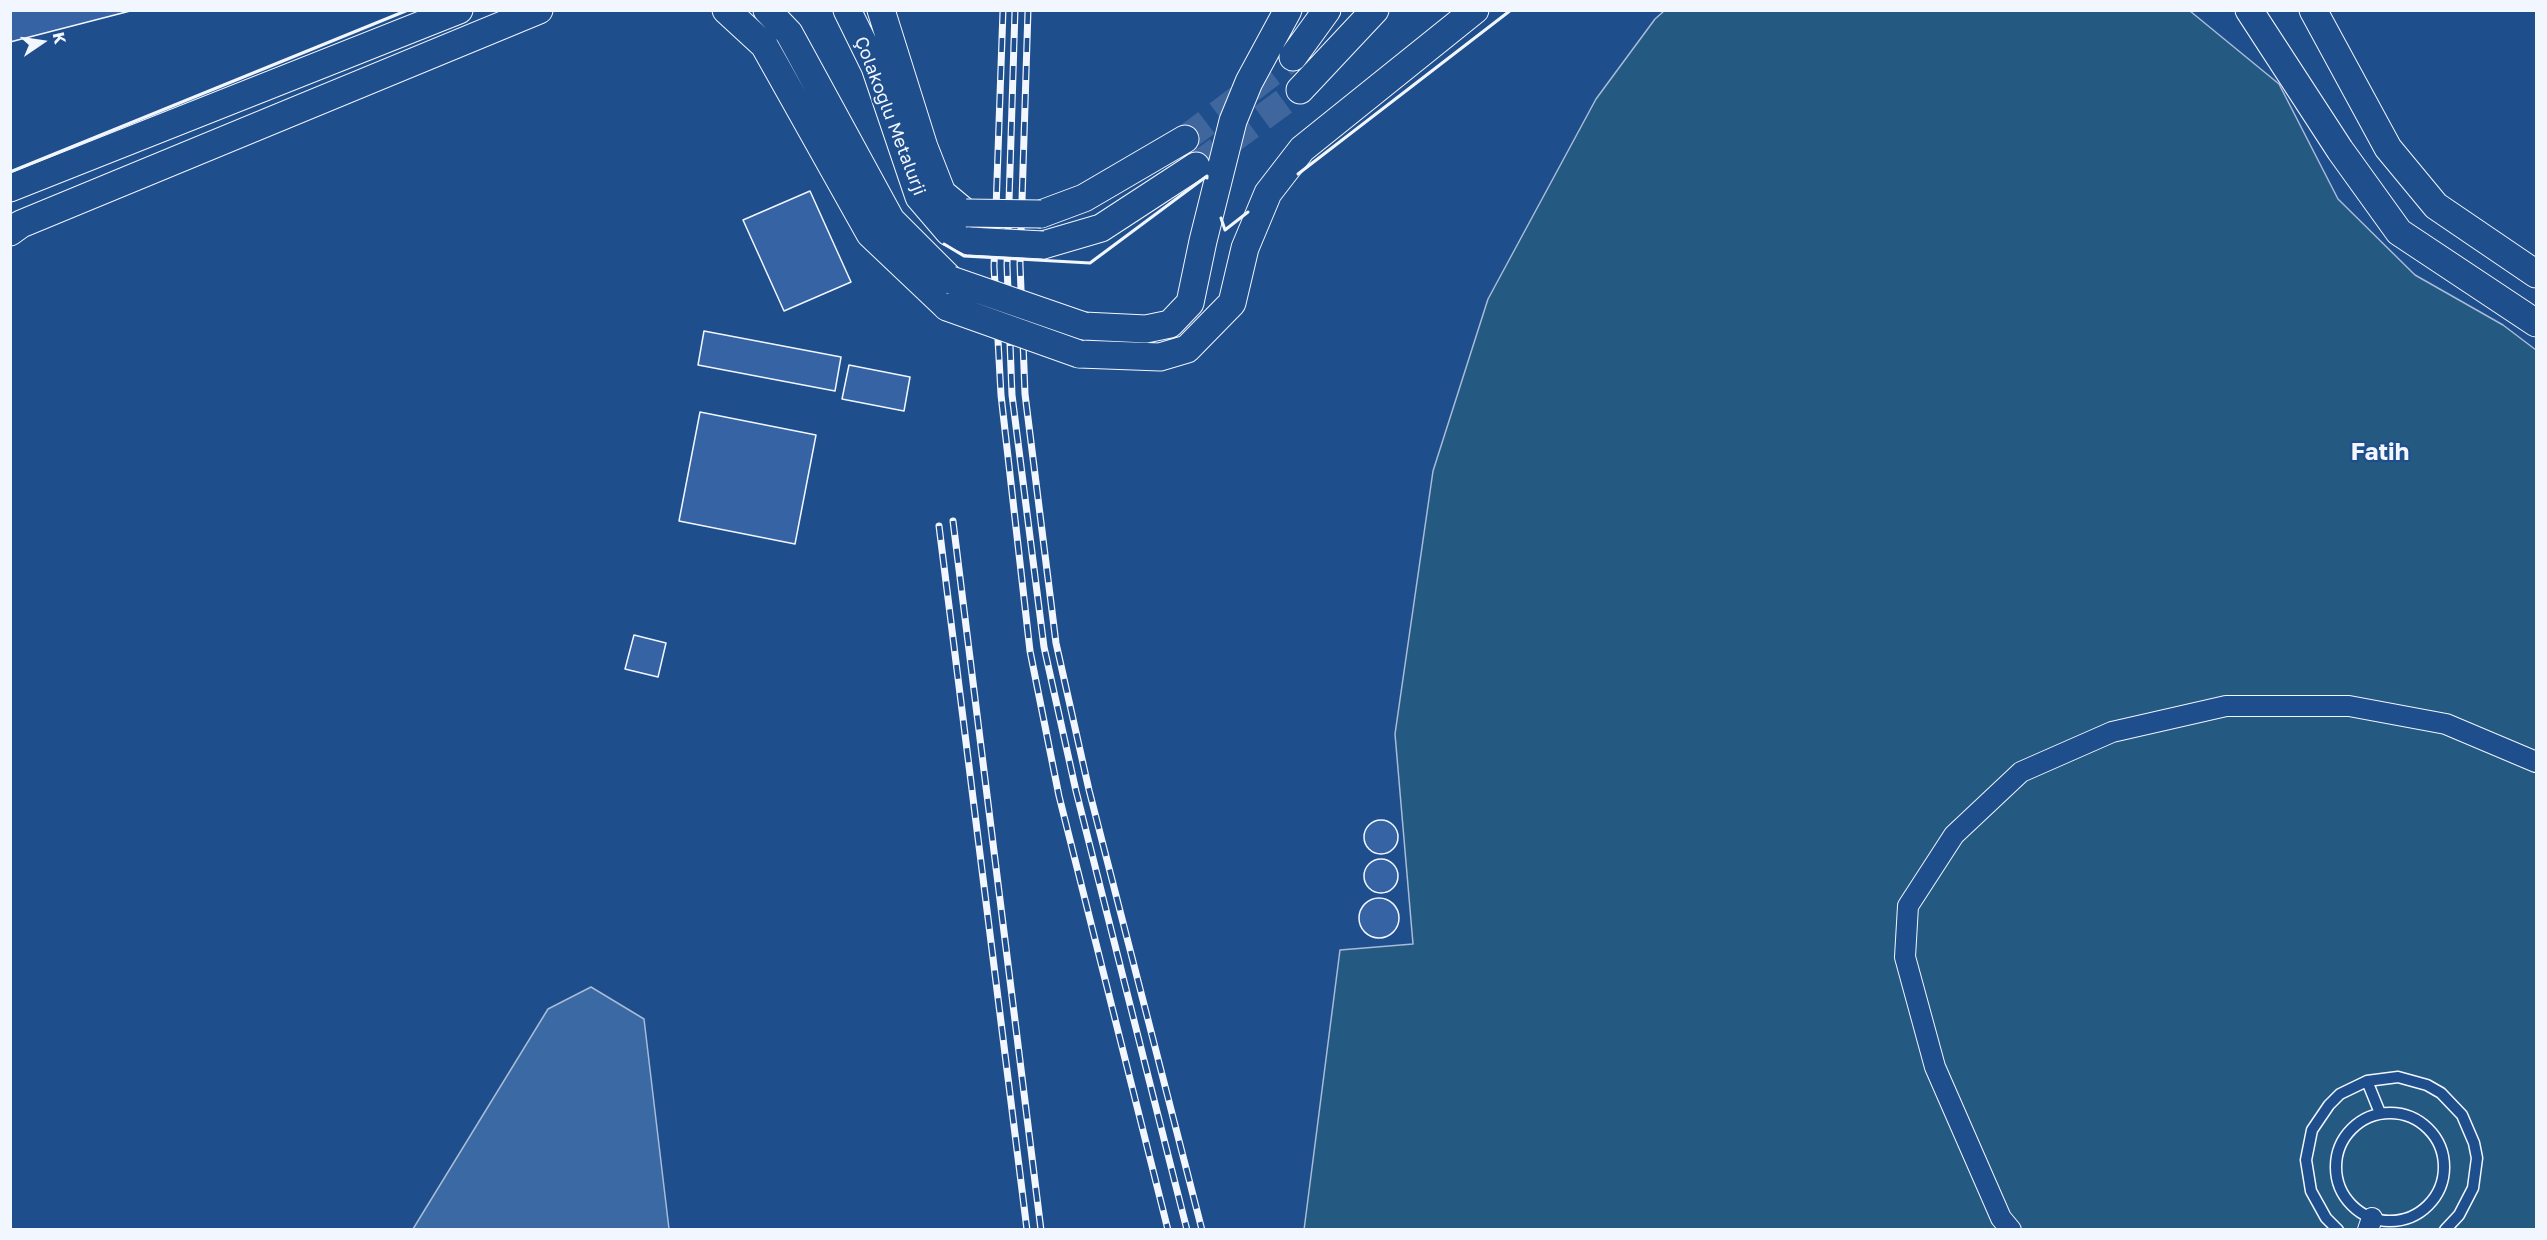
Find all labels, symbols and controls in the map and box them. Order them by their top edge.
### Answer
north arrow [12,12,72,72]
text: K [48,30,71,46]
street label: Çolakoğlu Metalurji [850,34,930,198]
district label: Fatih [2351,438,2409,466]

